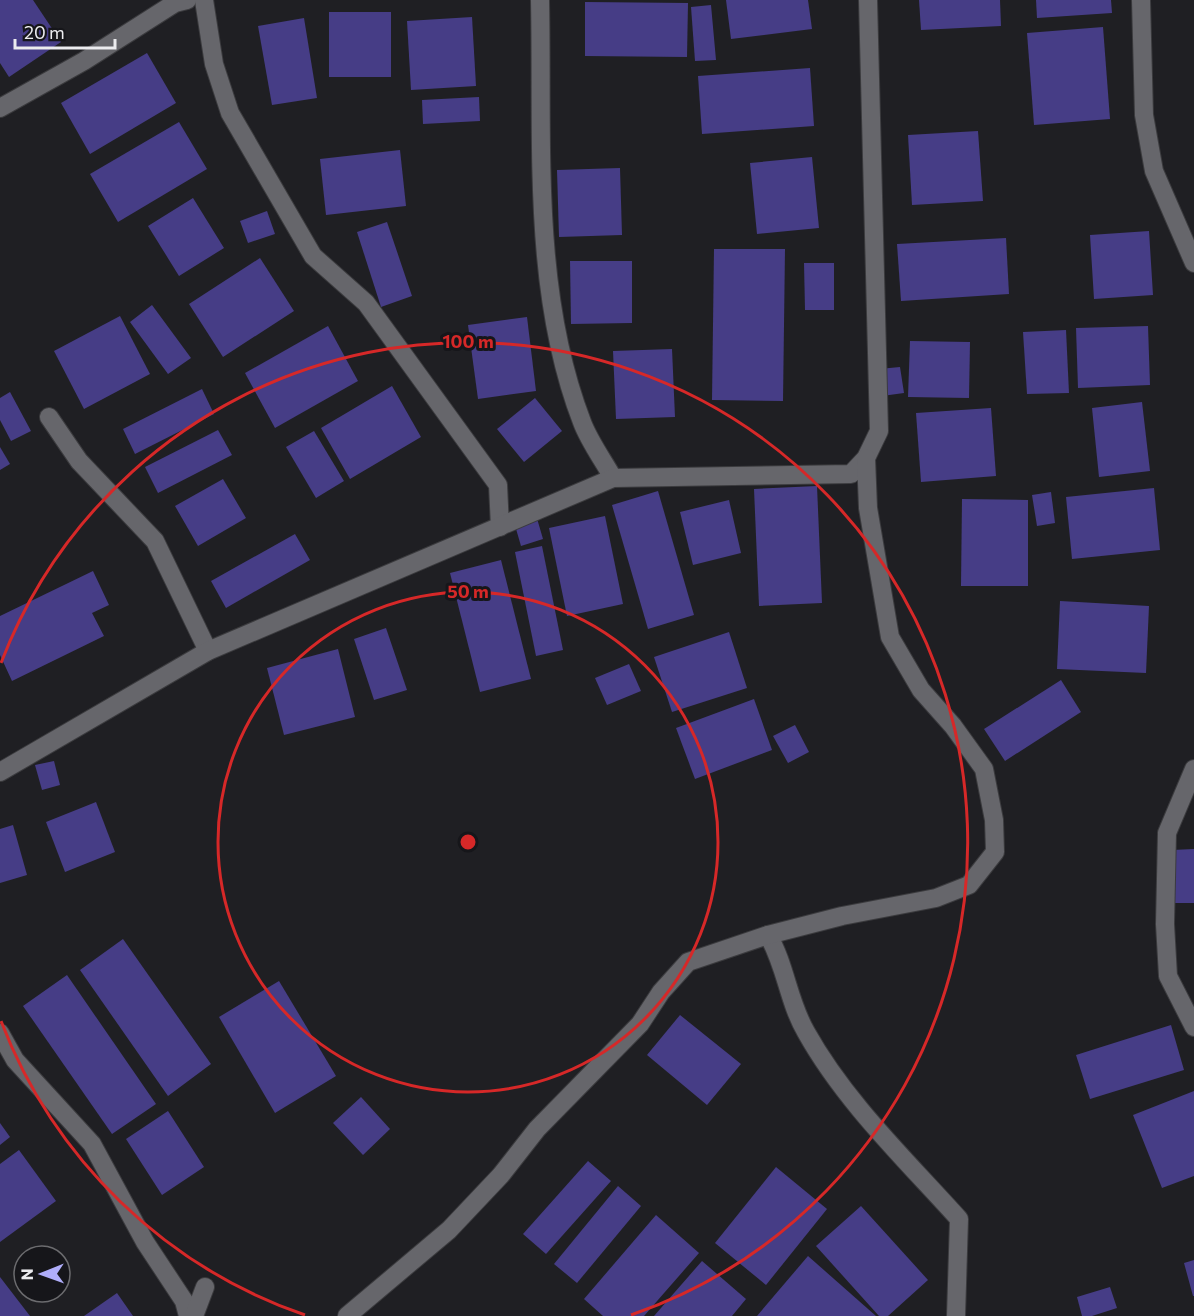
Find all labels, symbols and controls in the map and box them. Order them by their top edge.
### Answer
scale bar [15,12,116,50]
text: 20 m [24,21,65,43]
text: 100 m [442,330,494,352]
text: 50 m [447,580,489,602]
centre of rings [458,832,478,852]
north arrow [12,1244,72,1304]
text: N [17,1268,36,1280]

